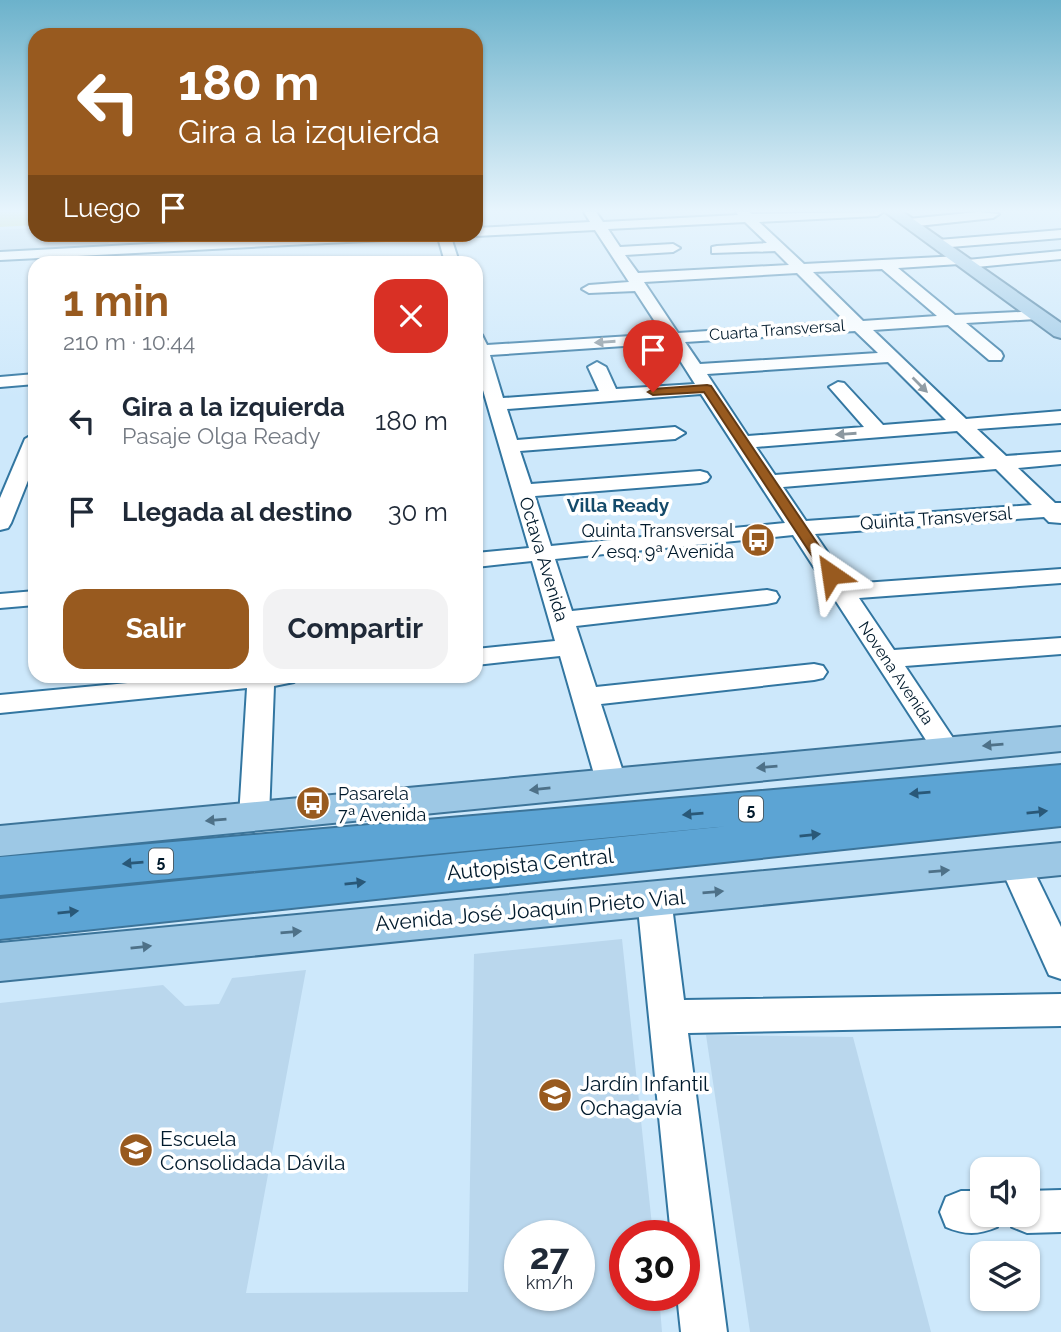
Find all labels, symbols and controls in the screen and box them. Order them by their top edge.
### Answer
text: 180 m [178,54,319,111]
icon: left [63,56,154,147]
text: Gira a la izquierda [178,113,440,150]
icon: arrive [154,189,192,227]
text: Luego [63,193,140,223]
text: 1 min [63,277,169,326]
button: close [374,279,448,353]
street label: Cuarta Transversal [708,316,846,344]
pin [623,320,683,392]
text: 210 m · 10:44 [63,328,195,355]
icon: arrive [634,331,672,369]
one-way arrow [593,337,615,348]
one-way arrow [912,377,929,394]
text: Gira a la izquierda [122,392,345,422]
icon: left [63,402,101,440]
text: 180 m [375,406,448,436]
text: Pasaje Olga Ready [122,422,321,449]
one-way arrow [835,429,857,440]
icon: arrive [63,493,101,531]
street label: Octava Avenida [515,494,573,624]
district label: Villa Ready [567,494,670,516]
text: Llegada al destino [122,497,352,527]
text: 30 m [388,497,448,527]
street label: Quinta Transversal [859,502,1013,534]
place label: Quinta Transversal / esq. 9ª Avenida [582,520,734,562]
bus stop icon: Quinta Transversal / esq. 9ª Avenida [739,521,777,559]
position arrow [794,537,868,611]
button: Salir [63,589,249,669]
button: Compartir [263,589,448,669]
street label: Novena Avenida [855,618,937,728]
one-way arrow [982,740,1004,751]
one-way arrow [755,762,777,773]
place label: Pasarela 7ª Avenida [338,783,426,825]
one-way arrow [529,783,551,794]
bus stop icon: Pasarela 7ª Avenida [294,784,332,822]
one-way arrow [909,788,931,799]
road number: 5 [739,796,763,822]
one-way arrow [1026,806,1048,817]
one-way arrow [682,809,704,820]
one-way arrow [205,815,227,826]
one-way arrow [799,829,821,840]
street label: Autopista Central [445,843,615,885]
road number: 5 [149,848,173,874]
one-way arrow [122,858,144,869]
one-way arrow [928,865,950,876]
one-way arrow [344,877,366,888]
street label: Avenida José Joaquín Prieto Vial [374,884,686,936]
one-way arrow [702,887,724,898]
one-way arrow [57,906,79,917]
one-way arrow [280,926,302,937]
one-way arrow [130,941,152,952]
place label: Jardín Infantil Ochagavía [580,1071,709,1120]
school or university icon: Jardín Infantil Ochagavía [536,1076,574,1114]
place label: Escuela Consolidada Dávila [160,1126,345,1175]
school or university icon: Escuela Consolidada Dávila [117,1131,155,1169]
map controls [970,1157,1040,1311]
button: sound [970,1157,1040,1227]
speed limit sign: 30 [609,1220,700,1311]
text: 27 [530,1236,569,1277]
button: layers [970,1241,1040,1311]
text: km/h [526,1272,573,1293]

